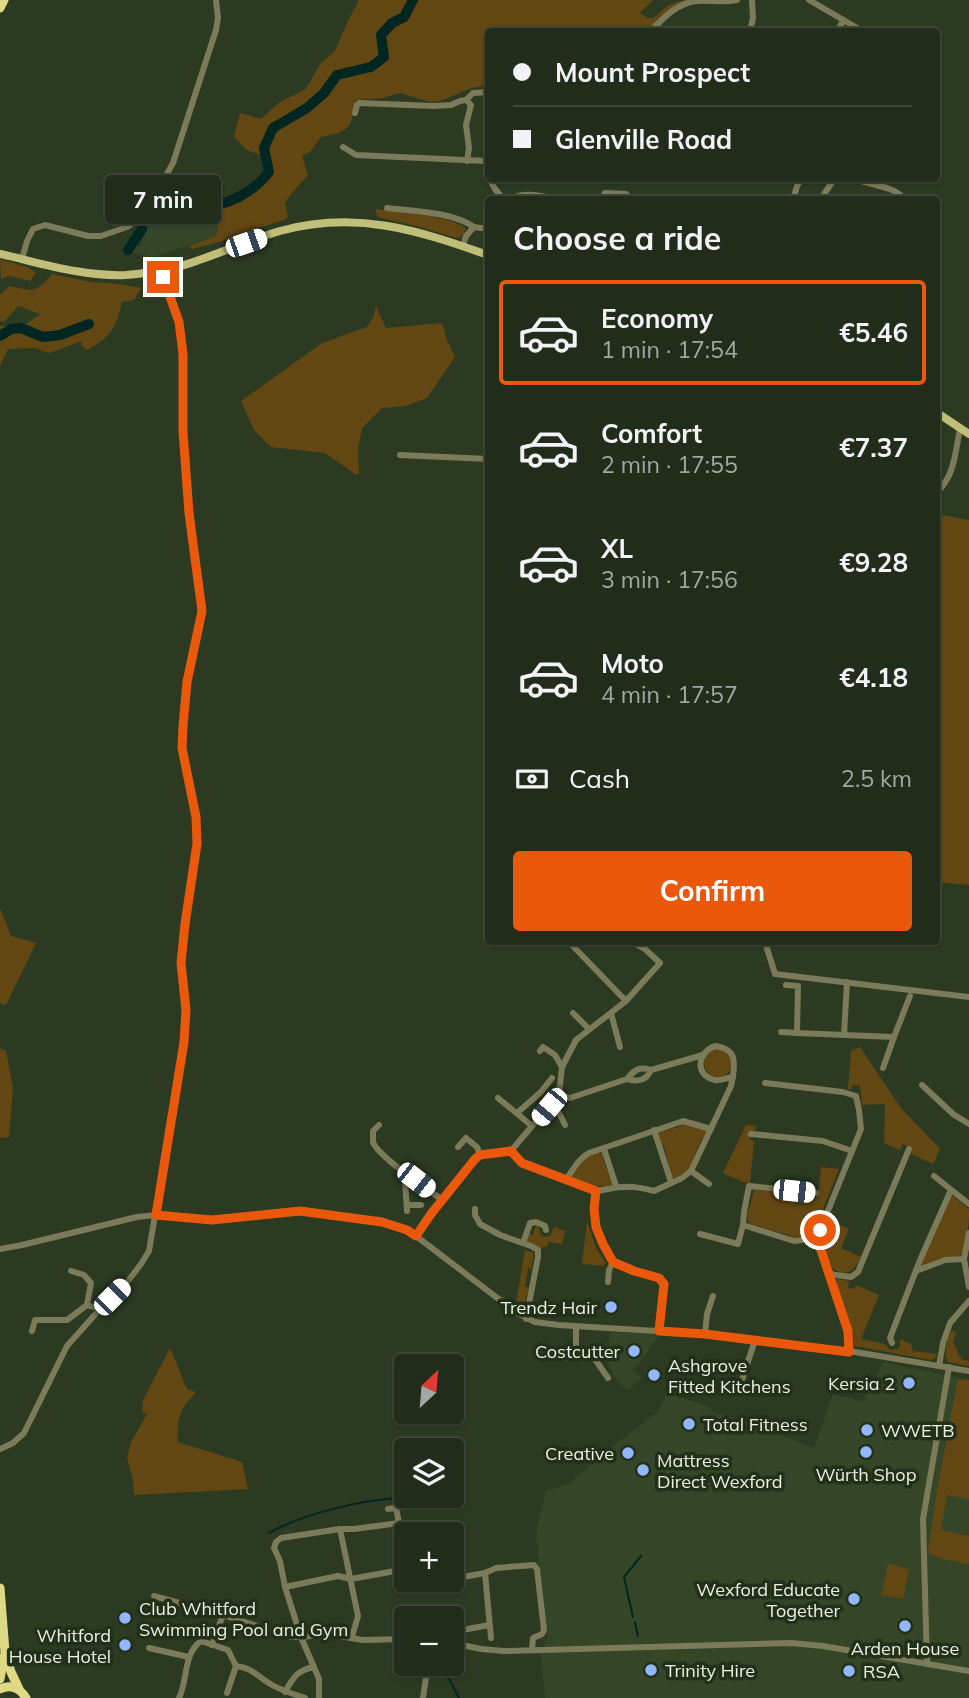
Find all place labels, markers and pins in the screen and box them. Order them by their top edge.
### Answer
place label: Trendz Hair [500,1296,597,1319]
marker: Trendz Hair [603,1299,619,1315]
place label: Costcutter [535,1340,620,1363]
marker: Costcutter [626,1343,642,1359]
place label: Ashgrove Fitted Kitchens [668,1354,791,1398]
marker: Ashgrove Fitted Kitchens [646,1367,662,1383]
place label: Kersia 2 [828,1372,895,1395]
marker: Kersia 2 [901,1375,917,1391]
place label: Total Fitness [703,1413,808,1436]
marker: Total Fitness [681,1416,697,1432]
place label: WWETB [881,1419,955,1442]
marker: WWETB [859,1422,875,1438]
place label: Creative [545,1442,614,1465]
marker: Würth Shop [858,1444,874,1460]
marker: Creative [620,1445,636,1461]
place label: Mattress Direct Wexford [657,1449,783,1493]
marker: Mattress Direct Wexford [635,1462,651,1478]
place label: Würth Shop [816,1463,916,1486]
place label: Wexford Educate Together [696,1578,840,1622]
marker: Wexford Educate Together [846,1591,862,1607]
place label: Club Whitford Swimming Pool and Gym [139,1597,348,1641]
marker: Club Whitford Swimming Pool and Gym [117,1610,133,1626]
marker: Arden House [897,1618,913,1634]
place label: Whitford House Hotel [9,1624,111,1668]
marker: Whitford House Hotel [117,1637,133,1653]
place label: Arden House [851,1637,959,1660]
place label: Trinity Hire [665,1659,755,1682]
place label: RSA [863,1660,900,1683]
marker: Trinity Hire [643,1662,659,1678]
marker: RSA [841,1663,857,1679]

